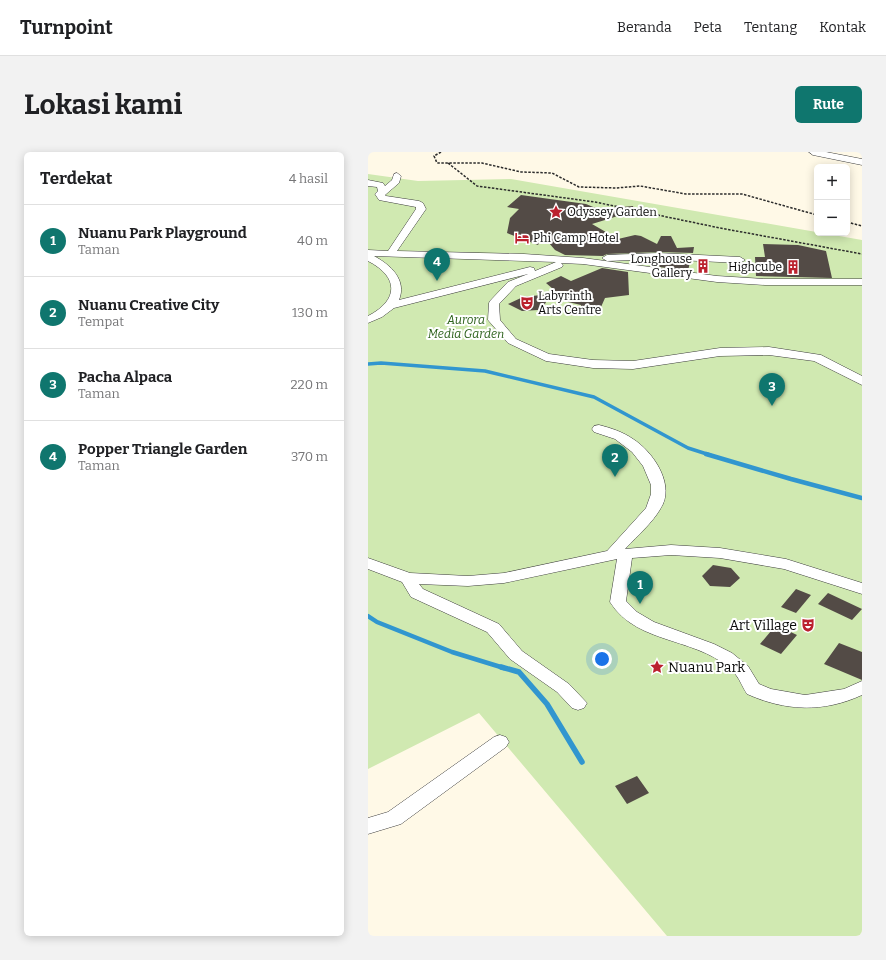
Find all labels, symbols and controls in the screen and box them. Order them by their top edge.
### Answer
text: Turnpoint [20,16,113,39]
text: Beranda [617,19,672,36]
text: Peta [694,19,722,36]
text: Tentang [744,19,797,36]
text: Kontak [819,19,866,36]
button: Rute [795,86,862,123]
text: Lokasi kami [24,88,182,121]
map controls [814,164,850,236]
button: + [814,164,850,200]
text: Terdekat [40,168,112,189]
text: 4 hasil [289,171,328,186]
button: − [814,200,850,236]
place icon: Odyssey Garden [548,204,564,220]
place label: Odyssey Garden [567,205,657,219]
text: Nuanu Park Playground [78,224,247,242]
hotel icon: Phi Camp Hotel [514,230,530,246]
place label: Phi Camp Hotel [533,231,619,245]
text: 1 [50,233,56,248]
text: 40 m [297,233,328,248]
text: Taman [78,242,120,257]
pin: 4 [424,248,450,281]
place label: Longhouse Gallery [630,252,693,280]
building icon: Longhouse Gallery [695,258,711,274]
building icon: Highcube [785,259,801,275]
place label: Highcube [728,260,782,274]
place label: Labyrinth Arts Centre [538,289,601,317]
theatre icon: Labyrinth Arts Centre [519,295,535,311]
text: Nuanu Creative City [78,296,219,314]
text: 2 [49,305,57,320]
text: 130 m [292,305,328,320]
park label: Aurora Media Garden [428,313,504,341]
text: Tempat [78,314,124,329]
text: Pacha Alpaca [78,368,172,386]
pin: 3 [759,373,785,406]
text: 3 [49,377,57,392]
text: 220 m [291,377,328,392]
text: Taman [78,386,120,401]
text: Popper Triangle Garden [78,440,248,458]
pin: 2 [602,444,628,477]
text: 4 [49,449,57,464]
text: 370 m [291,449,328,464]
text: Taman [78,458,120,473]
pin: 1 [627,571,653,604]
place label: Art Village [729,617,797,634]
theatre icon: Art Village [800,617,816,633]
your location [592,649,612,669]
place icon: Nuanu Park [649,659,665,675]
place label: Nuanu Park [668,659,745,676]

